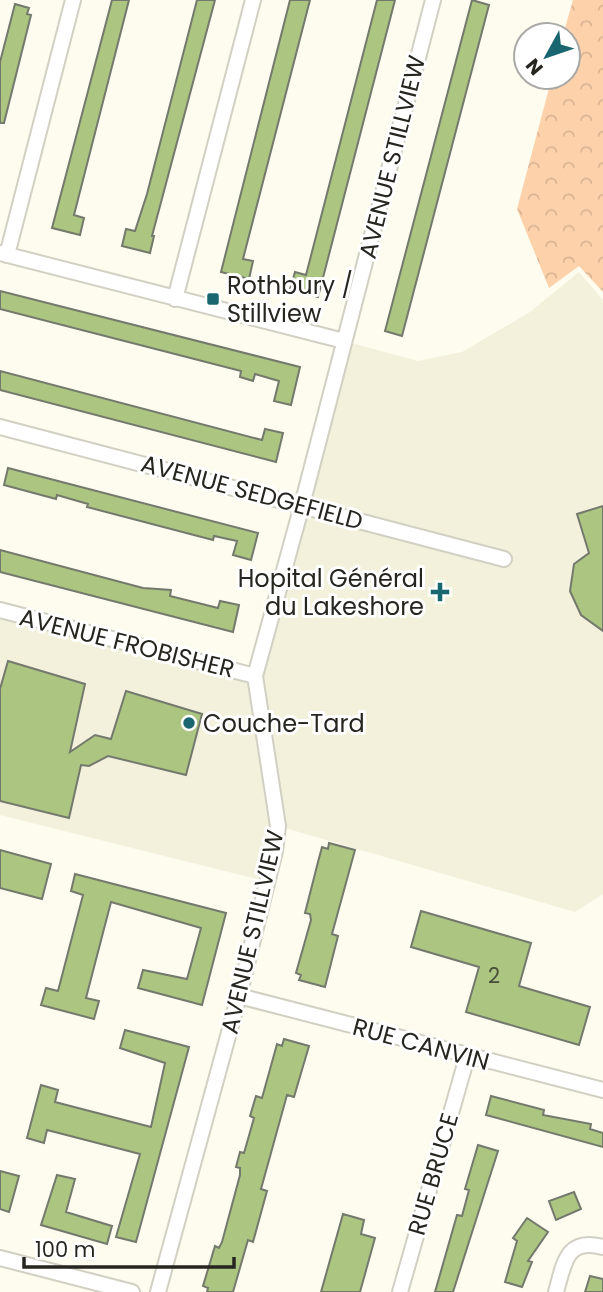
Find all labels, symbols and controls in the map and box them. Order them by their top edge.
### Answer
north arrow [512,21,582,91]
street label: AVENUE STILLVIEW [351,52,433,262]
text: N [519,52,549,81]
place label: Rothbury / Stillview [227,269,353,330]
marker: Rothbury / Stillview [205,291,221,307]
street label: AVENUE SEDGEFIELD [137,446,367,538]
place label: Hopital Général du Lakeshore [238,562,424,623]
marker: Hopital Général du Lakeshore [430,582,450,602]
street label: AVENUE FROBISHER [16,600,238,686]
place label: Couche-Tard [203,707,365,740]
marker: Couche-Tard [181,715,197,731]
street label: AVENUE STILLVIEW [213,827,291,1037]
house number: 2 [488,961,500,990]
street label: RUE CANVIN [349,1010,493,1078]
street label: RUE BRUCE [400,1109,466,1239]
scale bar [24,1226,234,1270]
text: 100 m [35,1235,95,1264]

